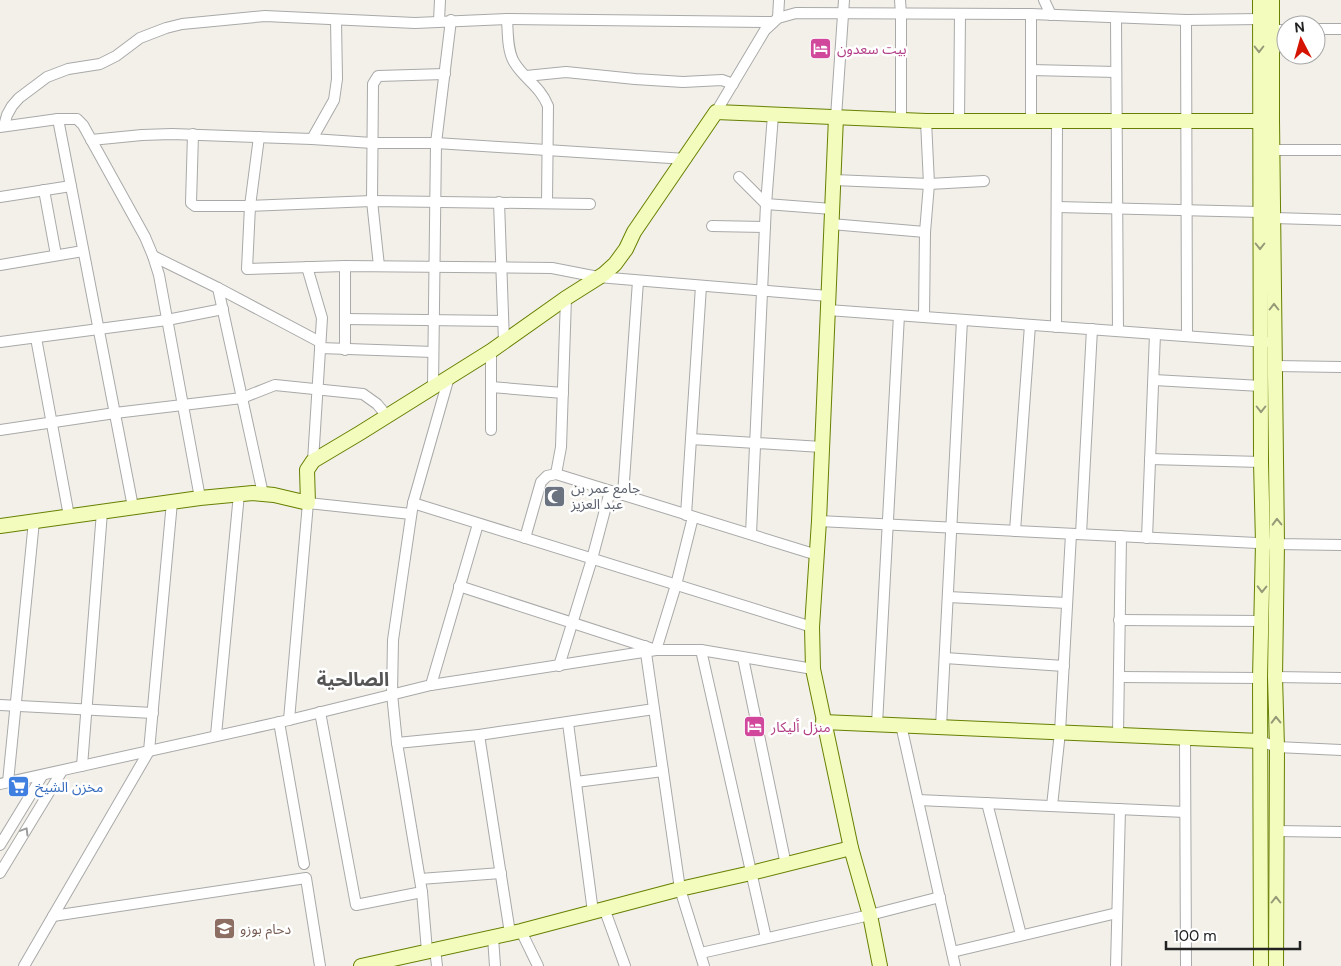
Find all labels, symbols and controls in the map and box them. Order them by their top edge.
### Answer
north arrow [1276,15,1326,65]
text: N [1294,18,1306,37]
hotel icon: بيت سعدون [809,37,833,61]
place label: بيت سعدون [837,40,907,58]
one-way arrow [1254,45,1265,53]
one-way arrow [1255,242,1265,250]
one-way arrow [1269,303,1279,311]
one-way arrow [1256,405,1266,413]
place label: جامع عمر بن عبد العزيز [570,479,640,513]
mosque icon: جامع عمر بن عبد العزيز [543,484,567,508]
one-way arrow [1272,518,1282,526]
one-way arrow [1257,585,1267,593]
district label: الصالحية [317,667,389,692]
hotel icon: منزل أليكار [743,715,767,739]
one-way arrow [1271,716,1282,724]
place label: منزل أليكار [770,718,831,736]
supermarket icon: مخزن الشيخ [7,775,31,799]
place label: مخزن الشيخ [35,778,103,798]
one-way arrow [19,828,29,837]
one-way arrow [1271,896,1281,904]
school or university icon: دحام بوزو [212,917,236,941]
scale bar [1166,918,1300,950]
place label: دحام بوزو [240,920,292,940]
text: 100 m [1174,926,1217,946]

